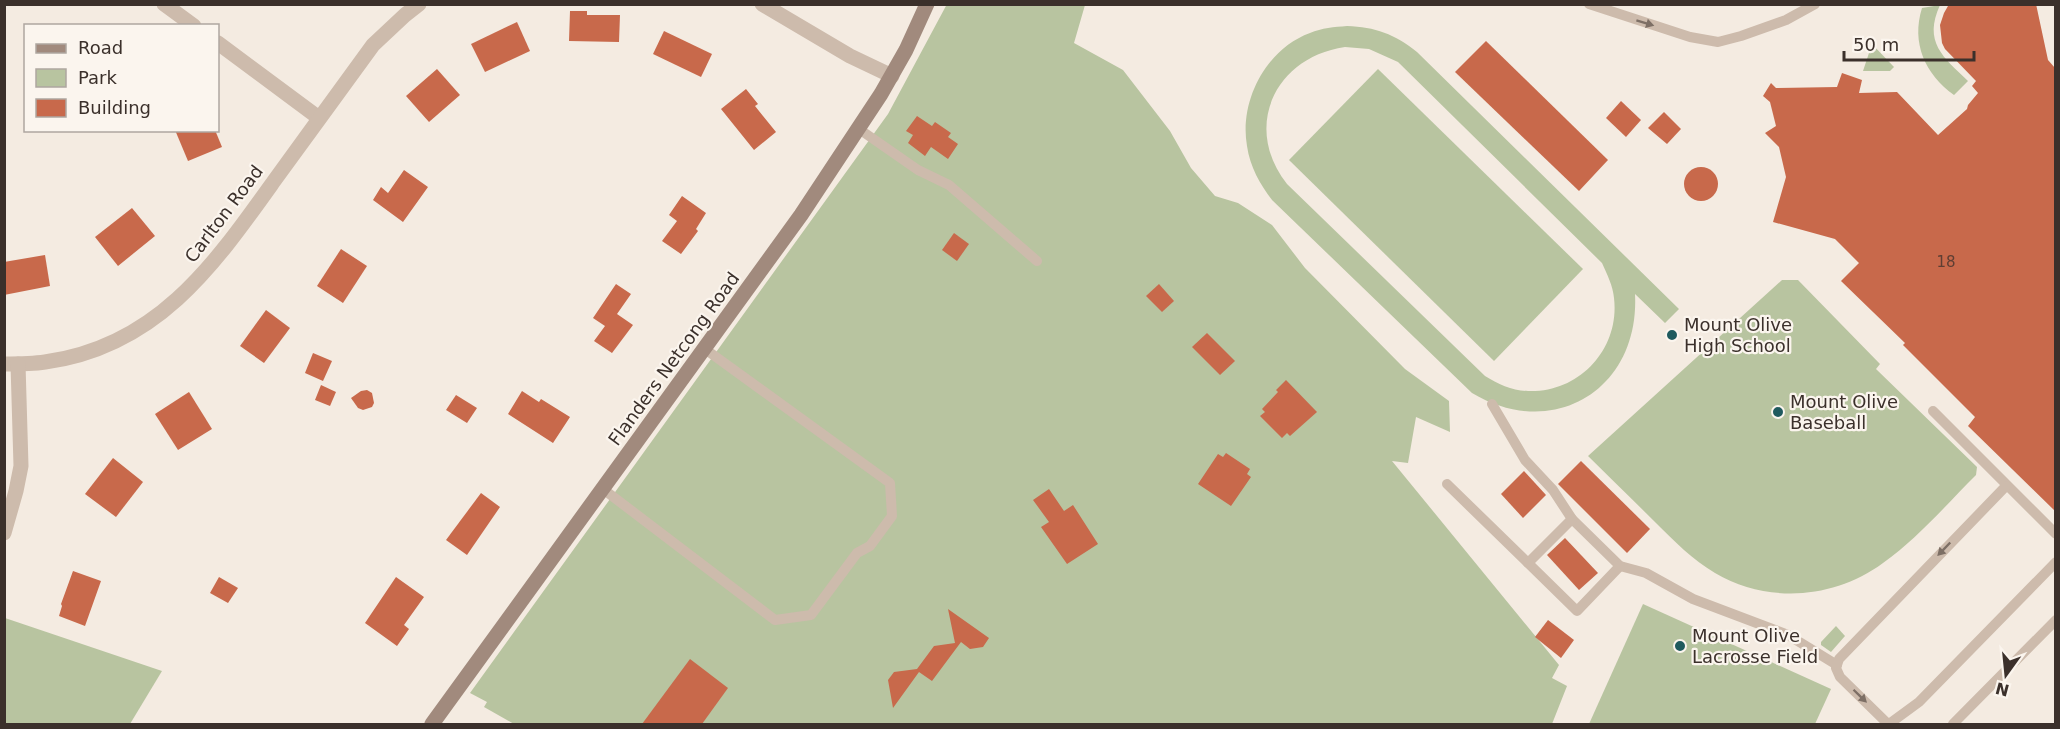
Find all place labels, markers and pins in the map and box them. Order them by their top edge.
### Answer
place label: Mount Olive High School [1684,314,1792,356]
marker: Mount Olive High School [1665,328,1679,342]
place label: Mount Olive Baseball [1790,391,1898,433]
marker: Mount Olive Baseball [1771,405,1785,419]
place label: Mount Olive Lacrosse Field [1692,625,1818,667]
marker: Mount Olive Lacrosse Field [1673,639,1687,653]

